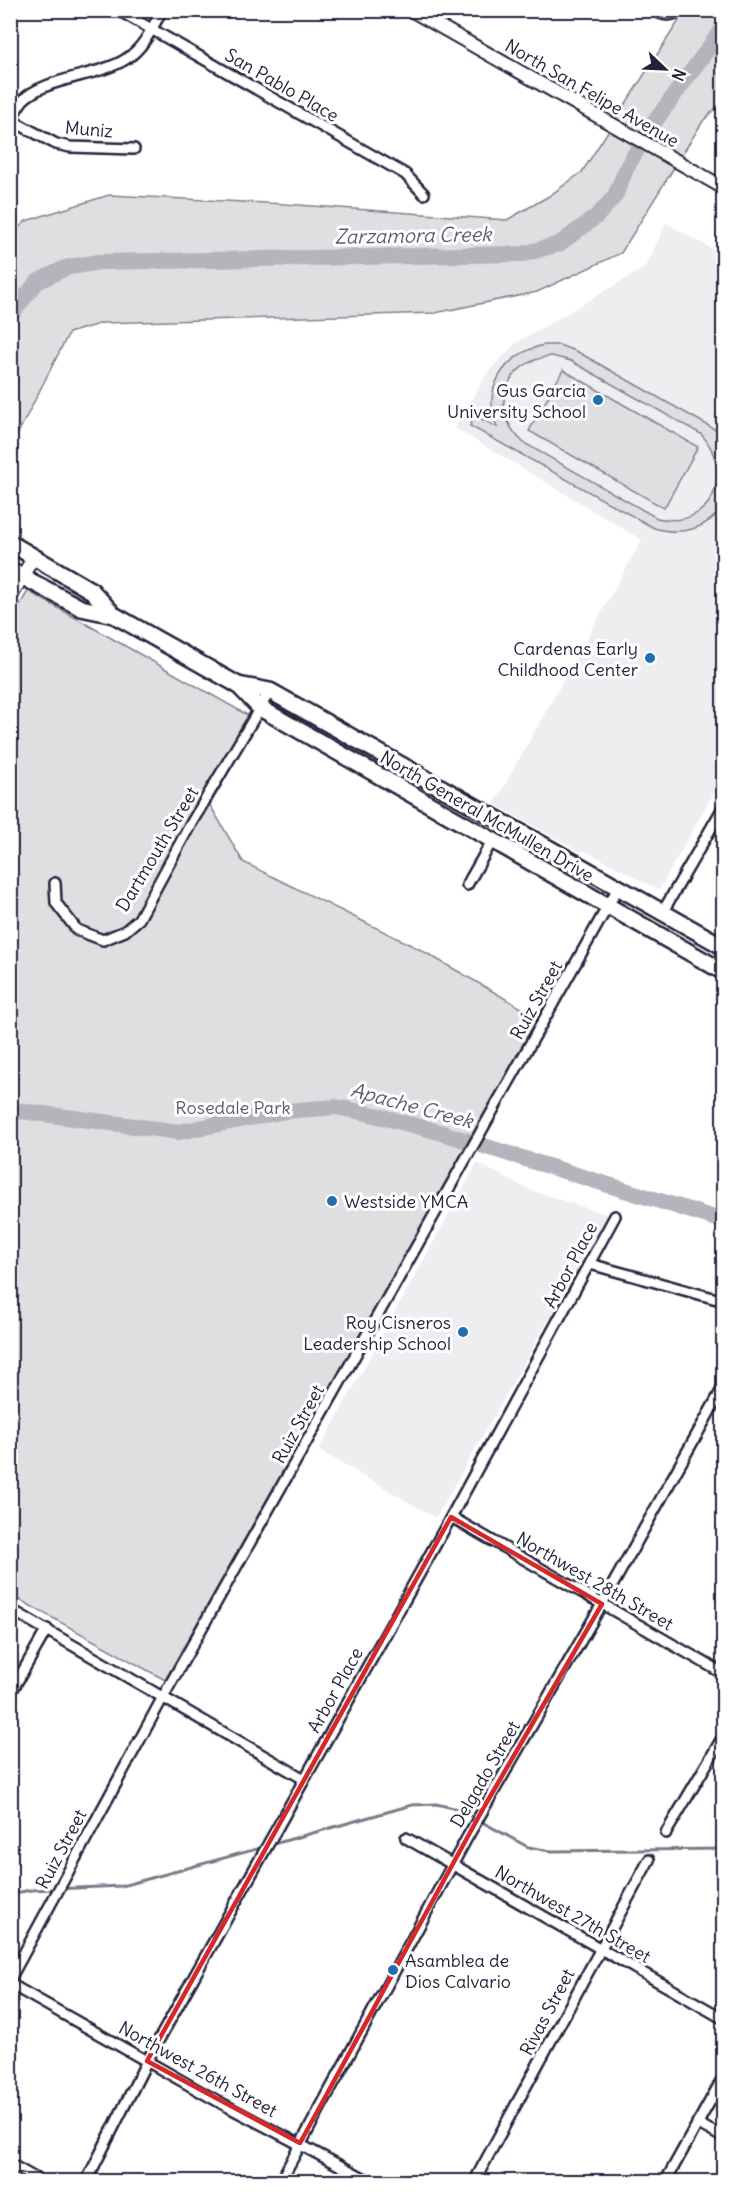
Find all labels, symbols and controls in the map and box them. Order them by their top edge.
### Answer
street label: North San Felipe Avenue [501,34,683,152]
north arrow [635,39,695,99]
street label: San Pablo Place [221,43,343,127]
street label: Muniz [64,115,114,143]
water label: Zarzamora Creek [334,221,493,249]
place label: Gus Garcia University School [447,379,586,423]
marker: Gus Garcia University School [591,393,605,407]
place label: Cardenas Early Childhood Center [497,637,639,681]
marker: Cardenas Early Childhood Center [643,651,657,665]
street label: North General McMullen Drive [376,745,598,887]
street label: Dartmouth Street [111,782,203,916]
street label: Ruiz Street [505,956,567,1044]
water label: Apache Creek [348,1077,477,1134]
park label: Rosedale Park [175,1096,291,1119]
place label: Westside YMCA [344,1190,468,1213]
marker: Westside YMCA [325,1194,339,1208]
street label: Arbor Place [538,1218,602,1312]
place label: Roy Cisneros Leadership School [303,1311,451,1355]
marker: Roy Cisneros Leadership School [456,1325,470,1339]
street label: Ruiz Street [267,1380,329,1468]
street label: Northwest 28th Street [512,1527,678,1635]
street label: Arbor Place [302,1643,368,1737]
street label: Delgado Street [445,1716,525,1832]
street label: Ruiz Street [30,1805,92,1893]
street label: Northwest 27th Street [491,1860,655,1968]
place label: Asamblea de Dios Calvario [405,1949,511,1993]
marker: Asamblea de Dios Calvario [386,1963,400,1977]
street label: Rivas Street [515,1965,579,2059]
street label: Northwest 26th Street [115,2016,281,2122]

